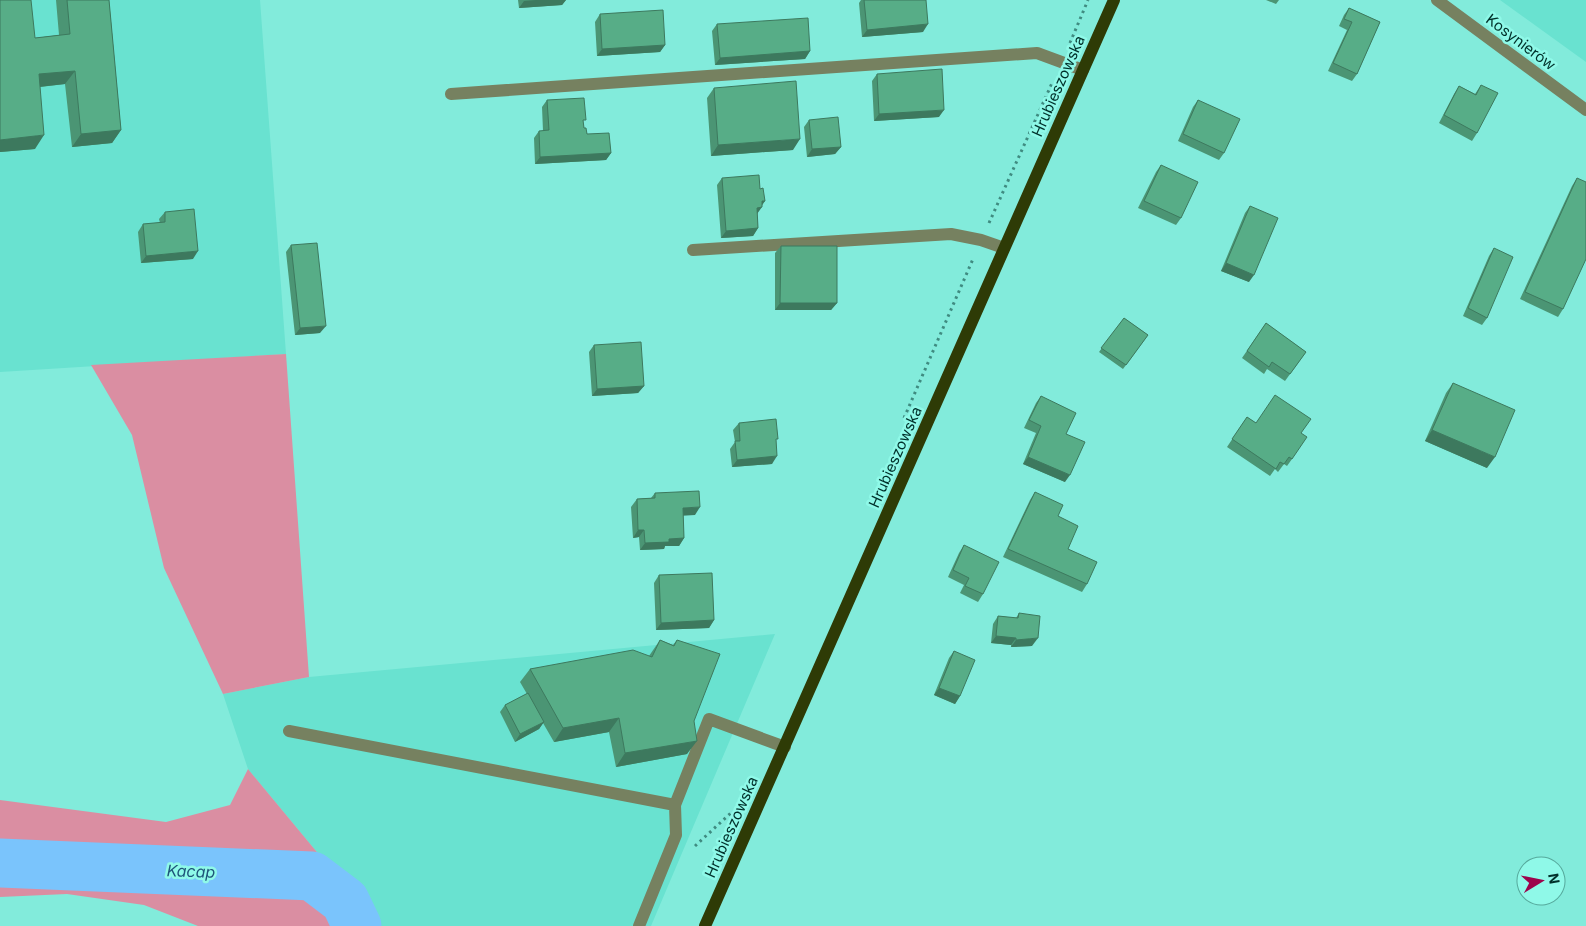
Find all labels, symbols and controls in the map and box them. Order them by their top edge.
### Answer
street label: Kosynierów [1482,10,1560,74]
street label: Hrubieszowska [1027,32,1089,140]
street label: Hrubieszowska [864,403,926,511]
street label: Hrubieszowska [700,773,762,881]
north arrow [1516,856,1566,906]
water label: Kacap [166,860,216,882]
text: N [1545,872,1564,885]

